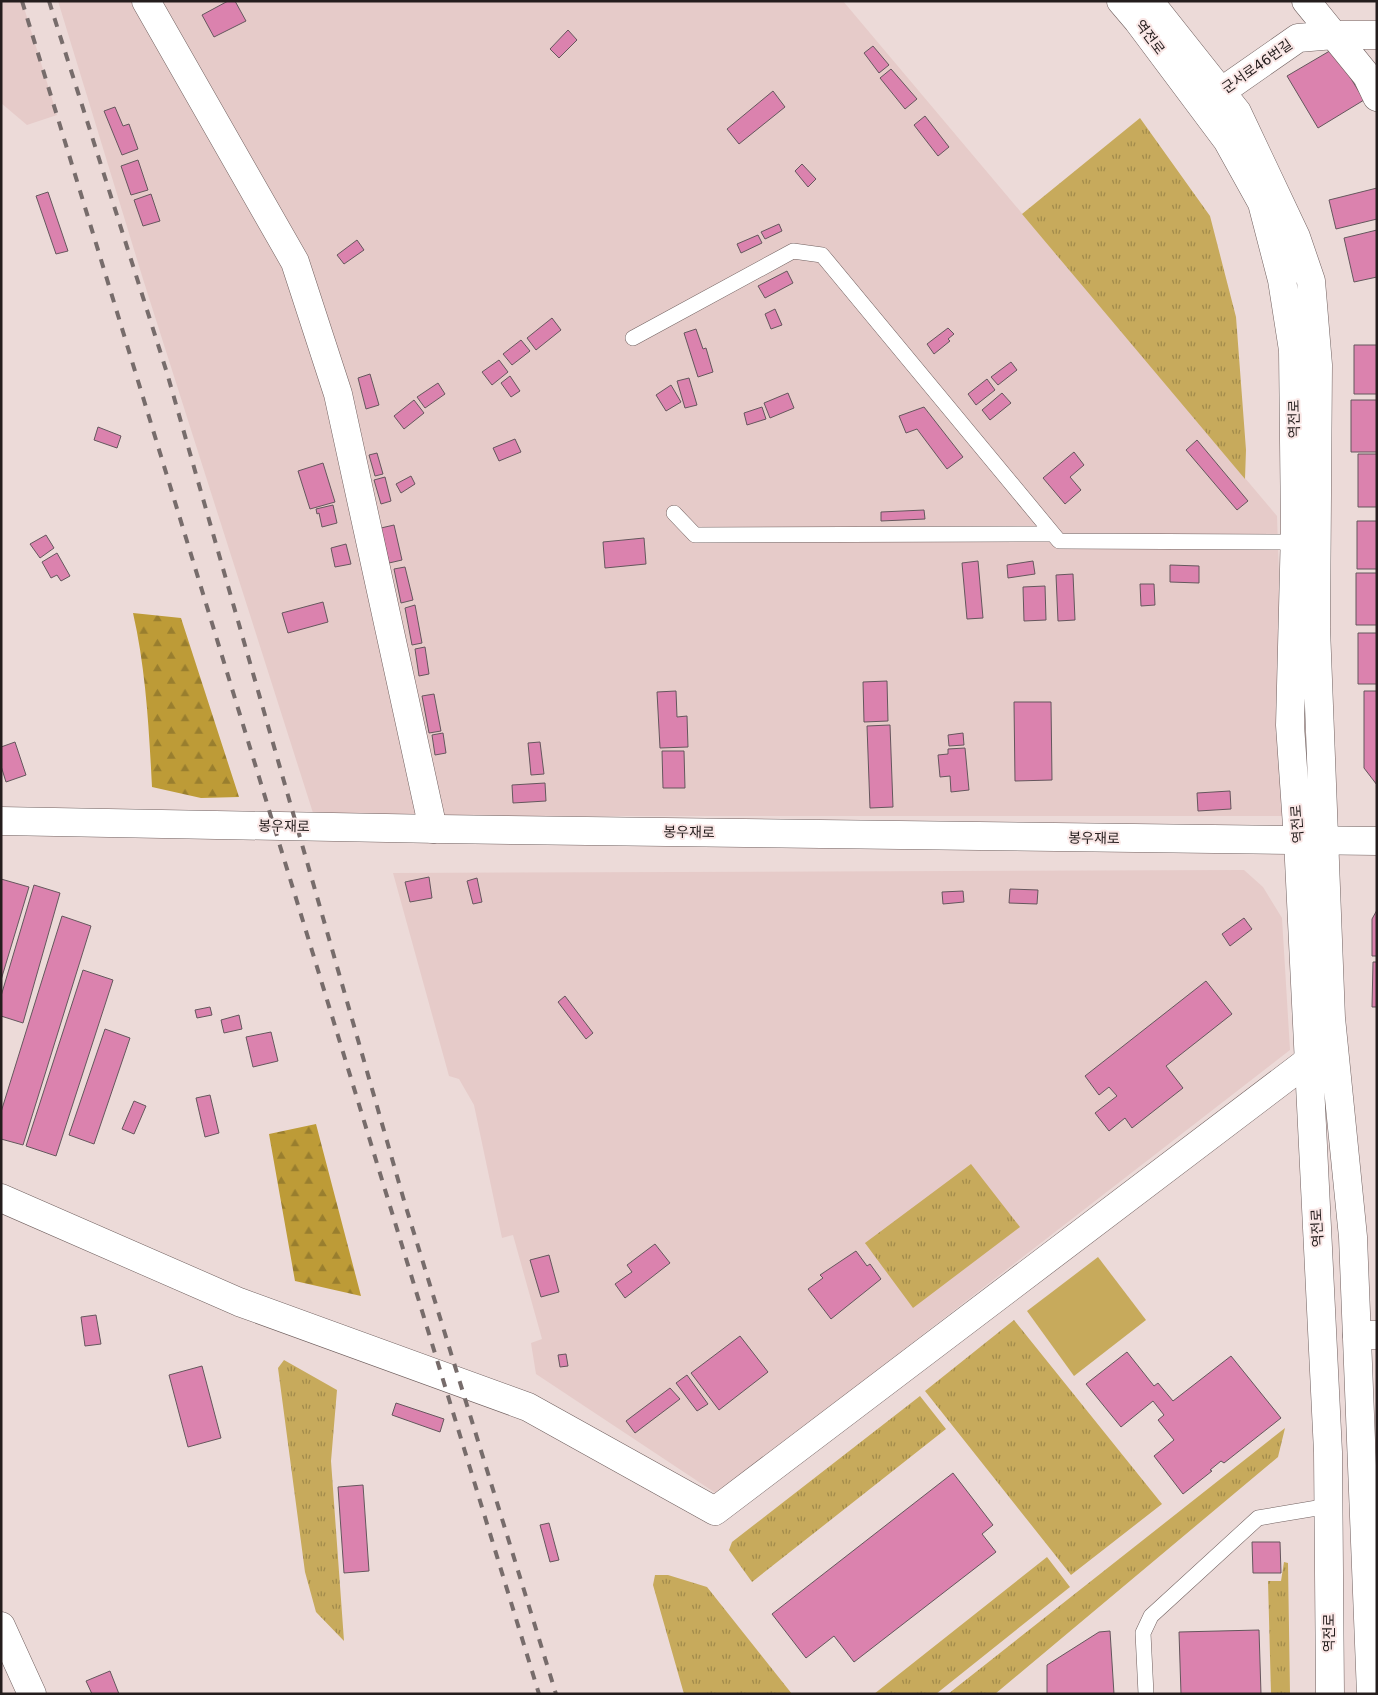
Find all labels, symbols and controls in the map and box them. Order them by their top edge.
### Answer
street label: 역전로 [1132,17,1168,57]
street label: 군서로46번길 [1219,36,1295,96]
street label: 역전로 [1286,399,1302,438]
street label: 역전로 [1288,804,1306,844]
street label: 봉우재로 [258,818,310,834]
street label: 봉우재로 [663,824,715,840]
street label: 봉우재로 [1068,830,1120,846]
street label: 역전로 [1308,1208,1326,1248]
street label: 역전로 [1321,1614,1337,1652]

